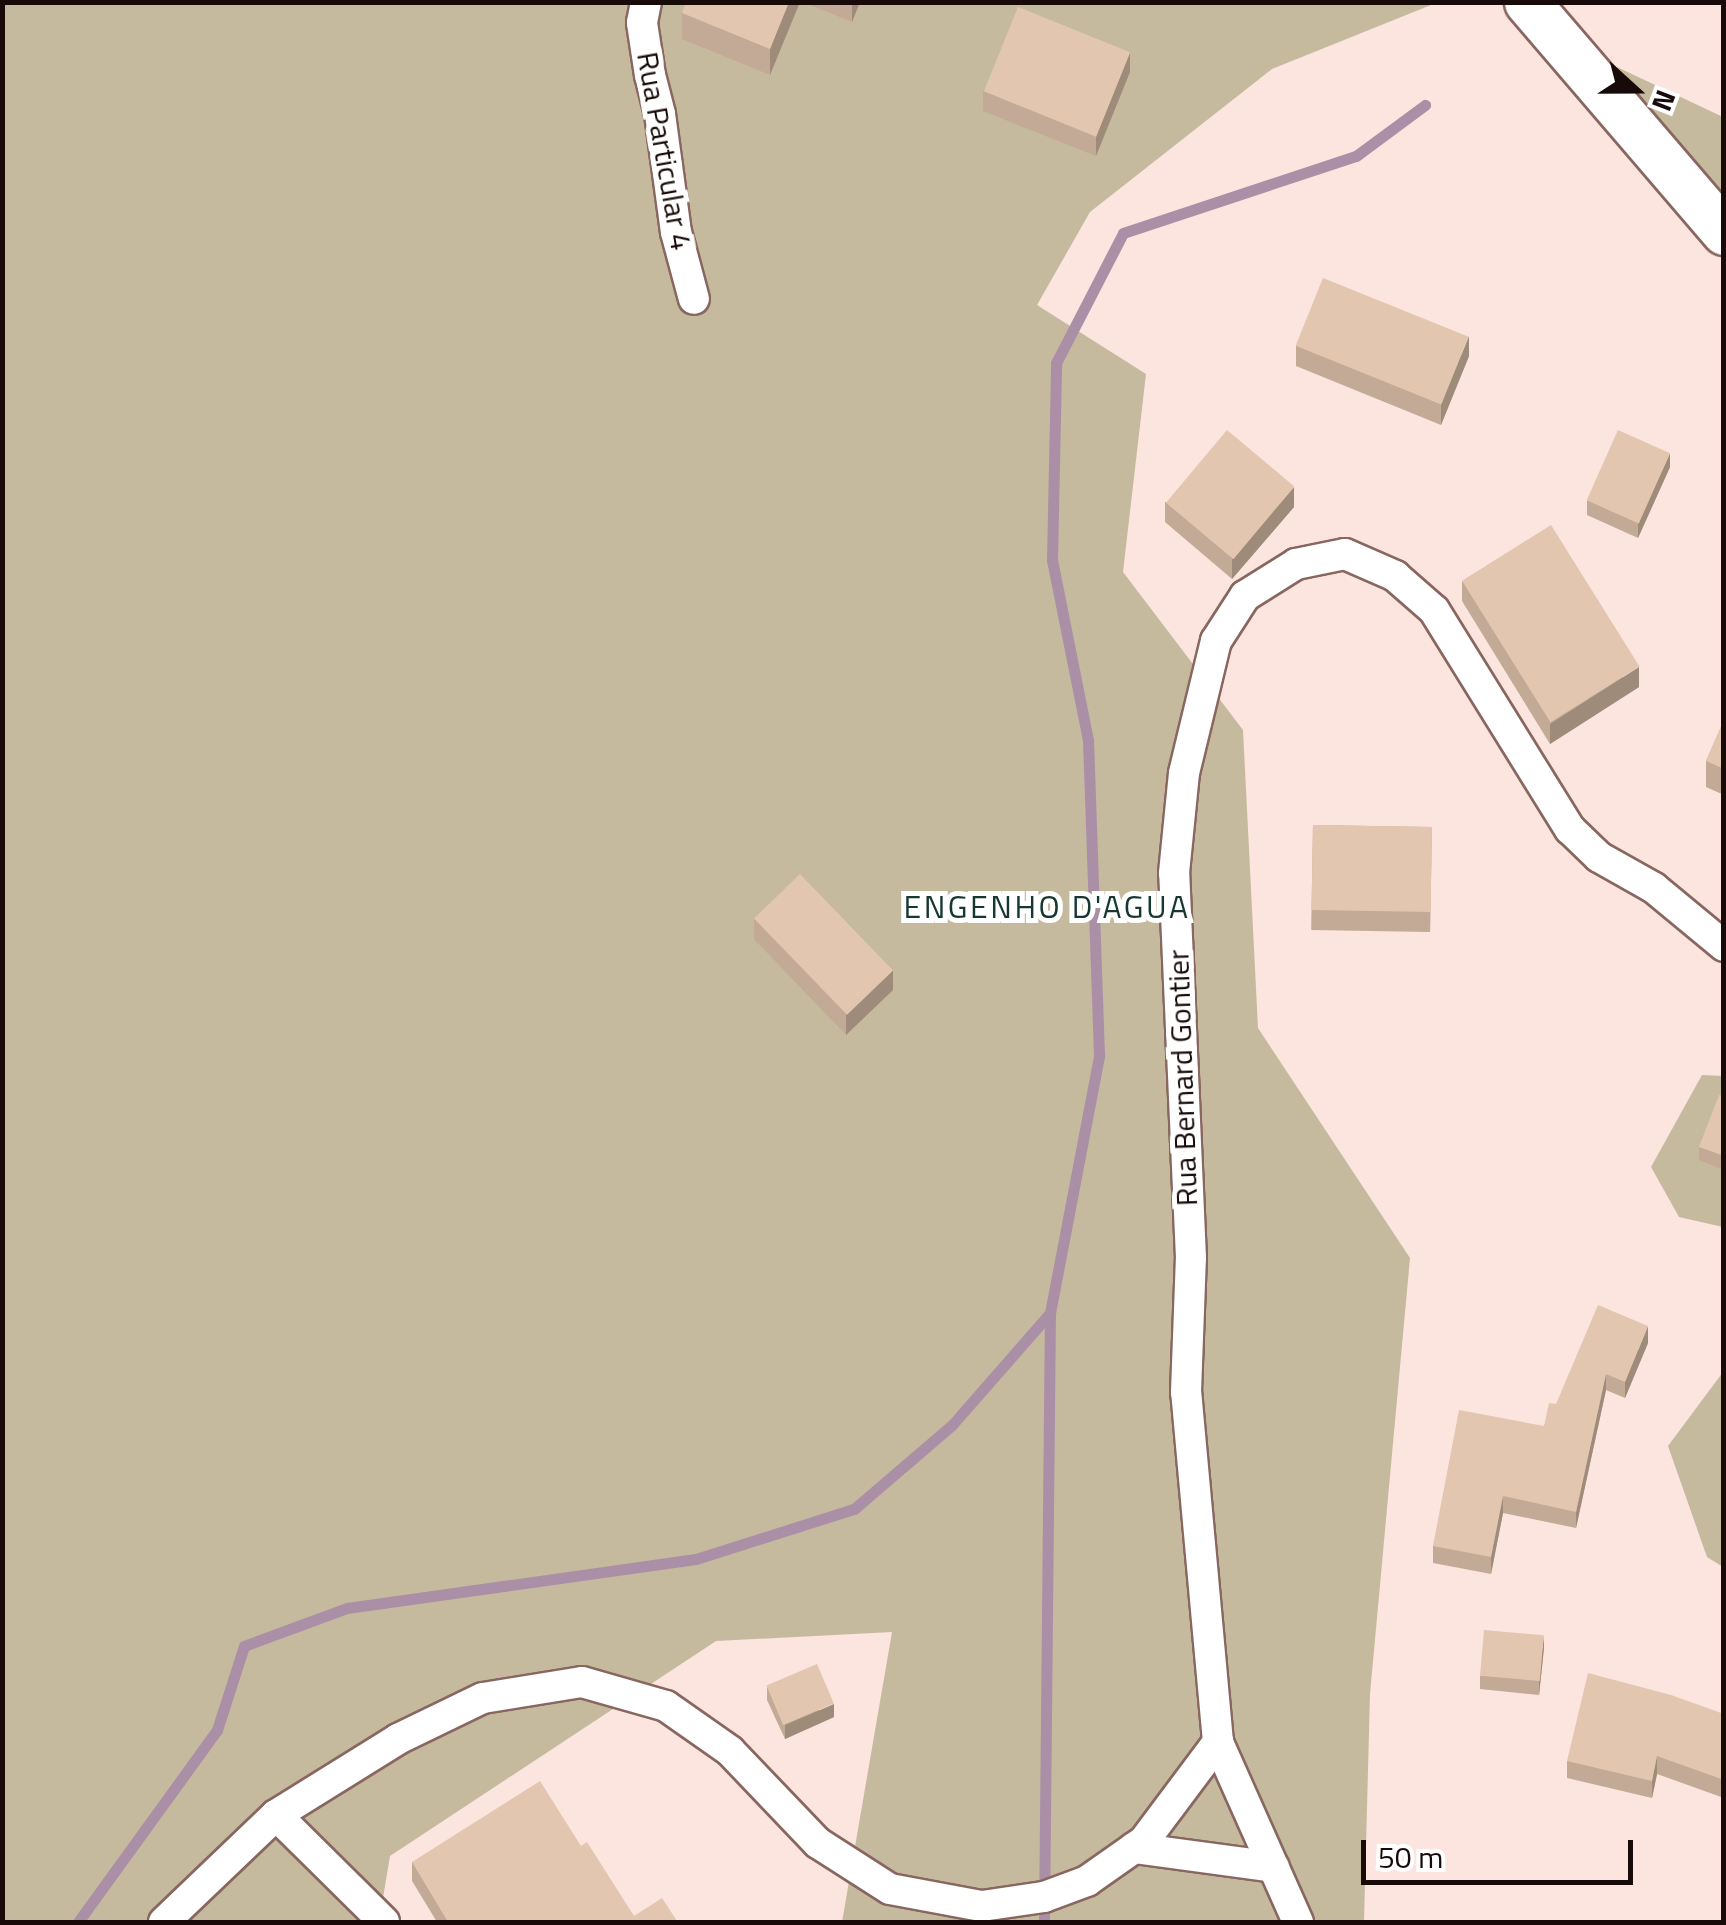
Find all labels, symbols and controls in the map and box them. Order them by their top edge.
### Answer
north arrow [1586,40,1686,140]
street label: Rua Particular 4 [630,49,700,253]
text: N [1641,84,1688,118]
district label: ENGENHO D'AGUA [904,887,1190,925]
street label: Rua Bernard Gontier [1160,949,1204,1207]
scale bar [1366,1820,1638,1882]
text: 50 m [1378,1834,1443,1880]

